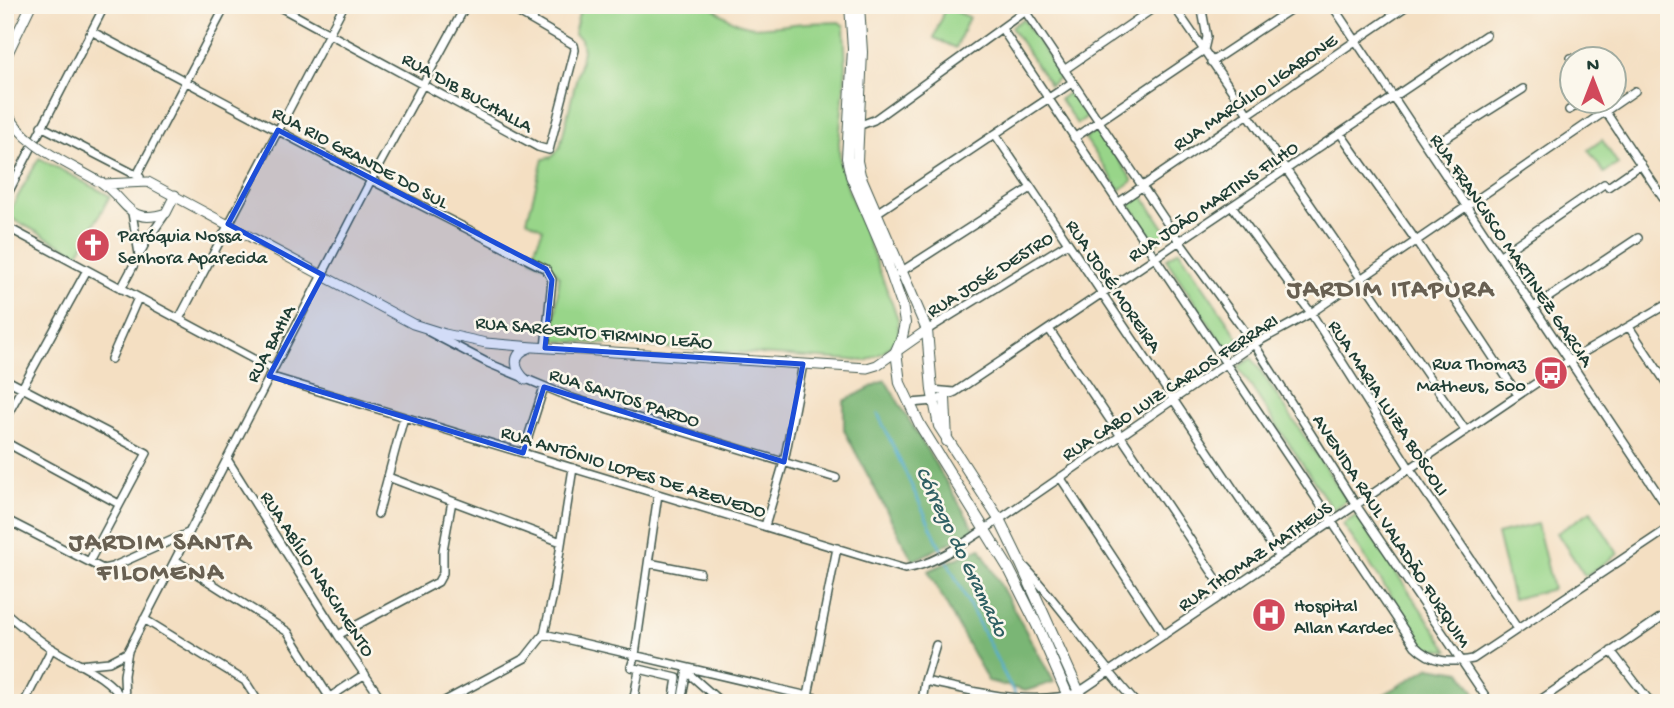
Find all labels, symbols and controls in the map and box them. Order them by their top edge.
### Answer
street label: RUA MARCÍLIO LIGABONE [1169,30,1344,158]
north arrow [1558,46,1628,116]
street label: RUA DIB BUCHALLA [397,49,537,140]
text: N [1587,55,1599,78]
street label: RUA RIO GRANDE DO SUL [267,103,452,216]
street label: RUA FRANCISCO MARTINEZ GARCIA [1423,130,1598,373]
street label: RUA JOÃO MARTINS FILHO [1124,137,1304,269]
street label: RUA JOSÉ MOREIRA [1059,216,1166,359]
church icon: Paróquia Nossa Senhora Aparecida [74,226,112,264]
place label: Paróquia Nossa Senhora Aparecida [117,226,269,271]
street label: RUA JOSÉ DESTRO [923,227,1059,324]
district label: JARDIM ITAPURA [1286,276,1495,307]
street label: RUA BAHIA [242,301,303,387]
street label: RUA CABO LUIZ CARLOS FERRARI [1058,310,1283,468]
street label: RUA SARGENTO FIRMINO LEÃO [474,313,714,356]
street label: RUA MARIA LUIZA BOSCOLI [1322,317,1453,501]
place label: Rua Thomaz Matheus, 500 [1417,354,1527,399]
bus stop icon: Rua Thomaz Matheus, 500 [1532,354,1570,392]
street label: RUA SANTOS PARDO [546,364,702,435]
street label: AVENIDA RAUL VALADÃO FURQUIM [1306,411,1475,654]
street label: RUA ANTÔNIO LOPES DE AZEVEDO [498,422,769,525]
water label: Córrego do Gramado [908,463,1012,643]
street label: RUA ABÍLIO NASCIMENTO [254,488,379,663]
street label: RUA THOMAZ MATHEUS [1174,498,1338,618]
district label: JARDIM SANTA FILOMENA [68,529,253,590]
hospital icon: Hospital Allan Kardec [1250,596,1288,634]
place label: Hospital Allan Kardec [1294,596,1393,641]

